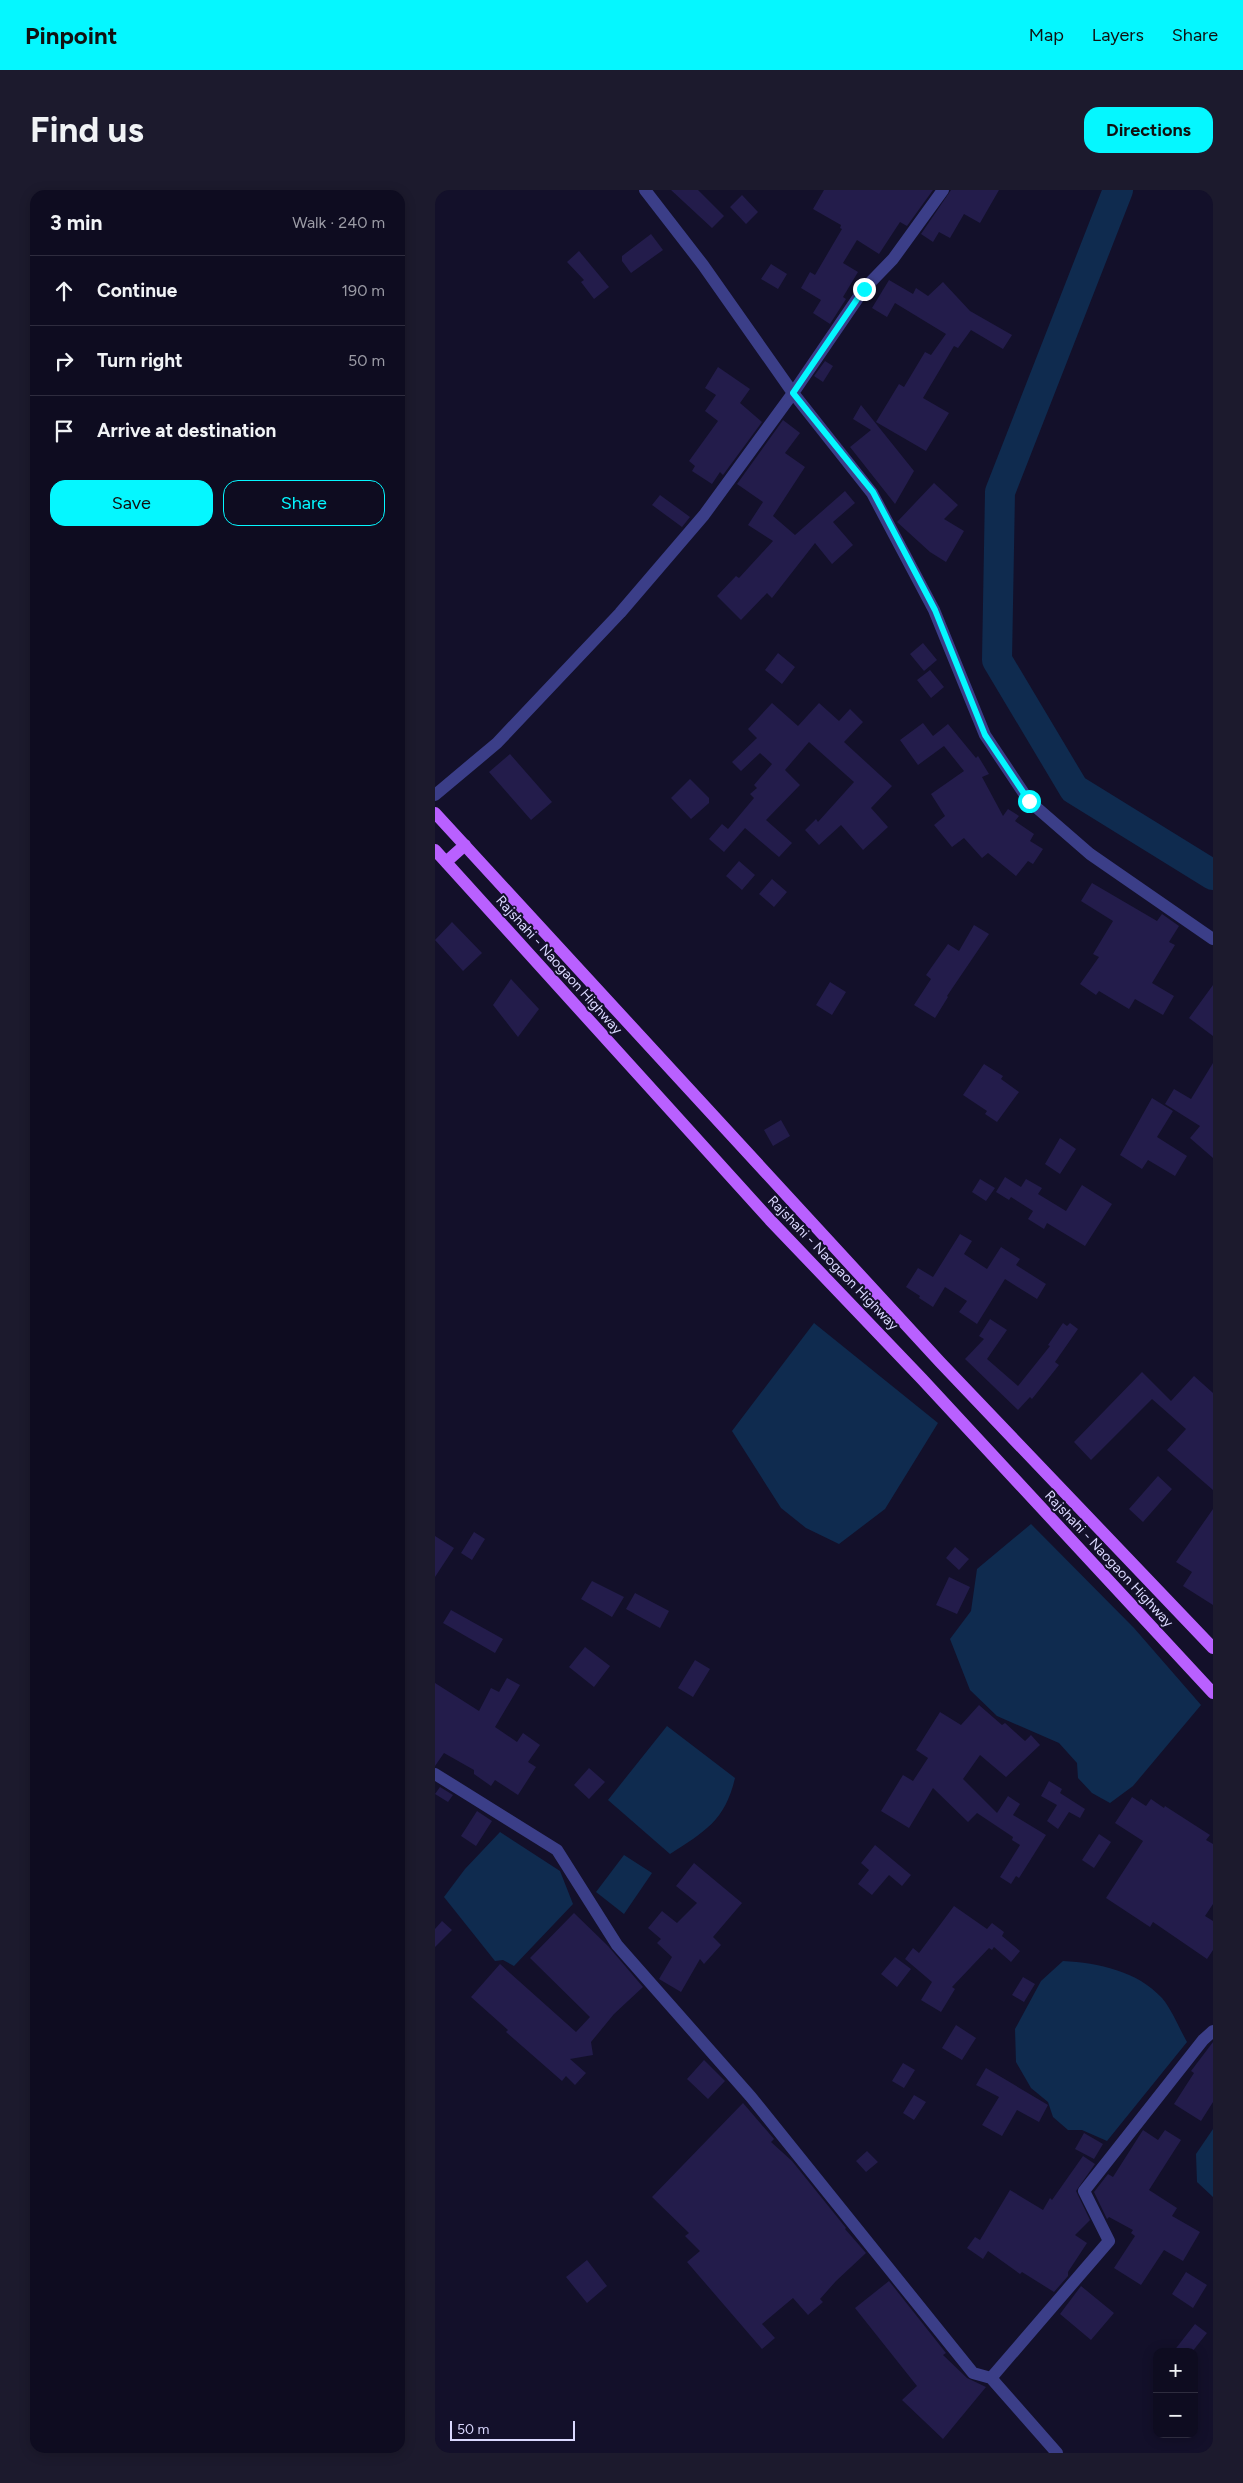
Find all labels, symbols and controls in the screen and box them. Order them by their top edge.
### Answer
text: Pinpoint [25,21,117,50]
text: Map [1029,24,1064,46]
text: Layers [1092,24,1144,46]
text: Share [1172,24,1218,46]
button: Directions [1084,107,1213,153]
text: Find us [30,109,144,151]
text: 3 min [50,210,102,235]
text: Walk · 240 m [292,213,385,232]
icon: ahead [50,277,78,305]
route end [853,278,876,301]
text: Continue [97,279,177,302]
text: 190 m [342,281,385,300]
icon: right [50,347,78,375]
text: Turn right [97,349,183,372]
text: 50 m [348,351,385,370]
icon: arrive [50,417,78,445]
text: Arrive at destination [97,419,276,442]
button: Save [50,480,213,526]
button: Share [223,480,385,526]
route start [1018,790,1041,813]
street label: Rajshahi - Naogaon Highway [492,892,626,1038]
street label: Rajshahi - Naogaon Highway [764,1192,902,1334]
street label: Rajshahi - Naogaon Highway [1041,1487,1177,1631]
map controls [1153,2348,1198,2438]
button: + [1153,2348,1198,2393]
button: − [1153,2393,1198,2438]
scale bar [450,2418,575,2441]
text: 50 m [457,2421,489,2438]

